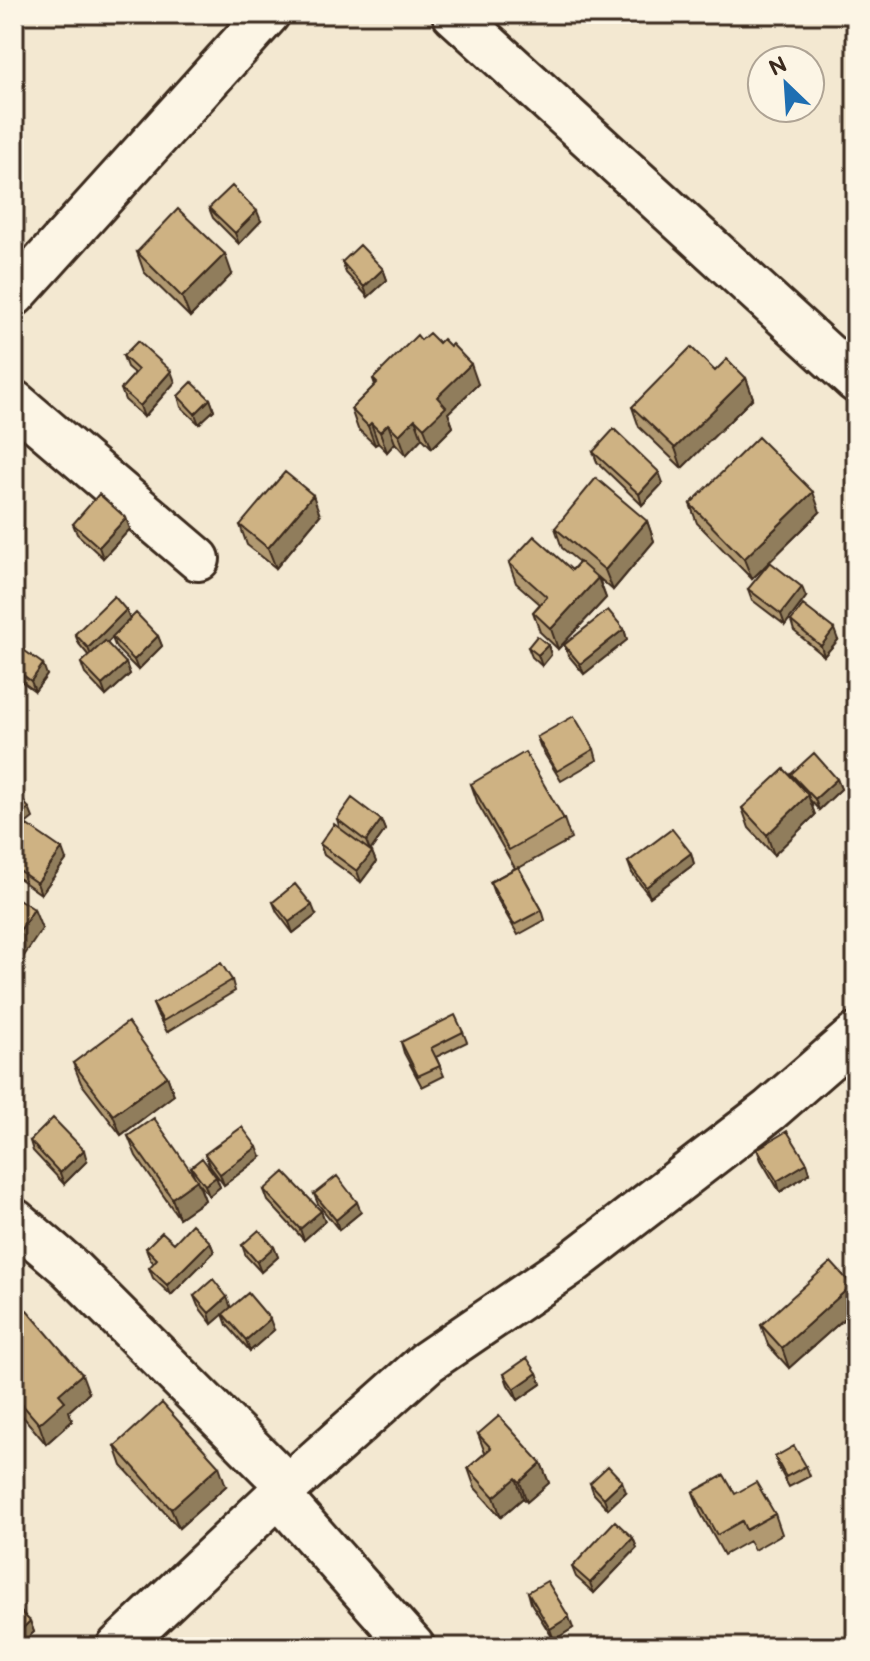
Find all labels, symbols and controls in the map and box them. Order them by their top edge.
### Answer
north arrow [746,44,826,124]
text: N [765,52,791,83]

